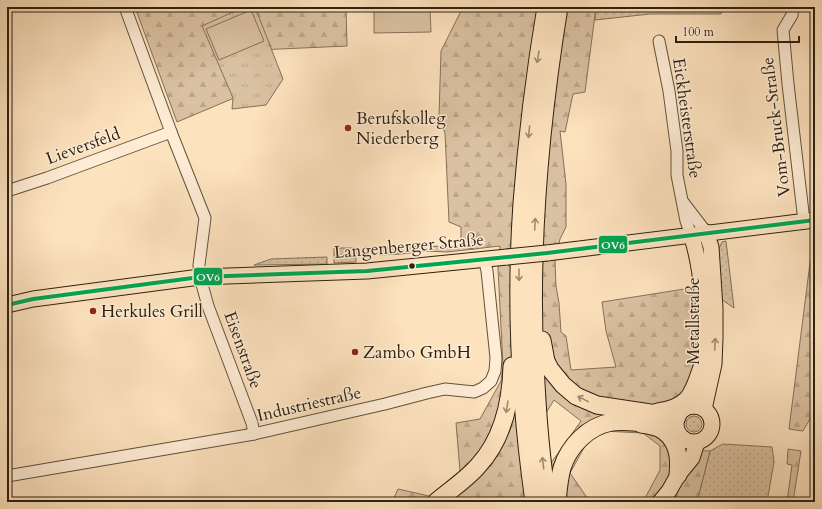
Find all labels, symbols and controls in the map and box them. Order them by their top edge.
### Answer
scale bar [676,18,799,44]
text: 100 m [682,24,715,40]
one-way arrow [534,50,542,63]
street label: Eickheisterstraße [667,56,707,180]
street label: Vom-Bruck-Straße [756,56,796,198]
place label: Berufskolleg Niederberg [356,107,446,150]
street label: Lieversfeld [43,122,123,170]
marker: Berufskolleg Niederberg [343,123,353,133]
one-way arrow [525,125,532,138]
one-way arrow [531,218,539,231]
street label: Langenberger Straße [333,228,485,264]
line badge: OV6 [598,235,628,254]
text: OV6 [601,238,625,253]
unlabelled marker [407,261,417,271]
line badge: OV6 [193,267,223,286]
one-way arrow [515,268,523,281]
text: OV6 [196,270,220,285]
street label: Metallstraße [682,277,705,365]
place label: Herkules Grill [101,300,204,323]
marker: Herkules Grill [88,306,98,316]
street label: Eisenstraße [218,308,268,392]
one-way arrow [711,338,719,351]
place label: Zambo GmbH [363,341,471,364]
marker: Zambo GmbH [350,347,360,357]
street label: Industriestraße [255,381,363,427]
one-way arrow [577,395,589,402]
one-way arrow [503,400,511,413]
one-way arrow [539,457,546,470]

